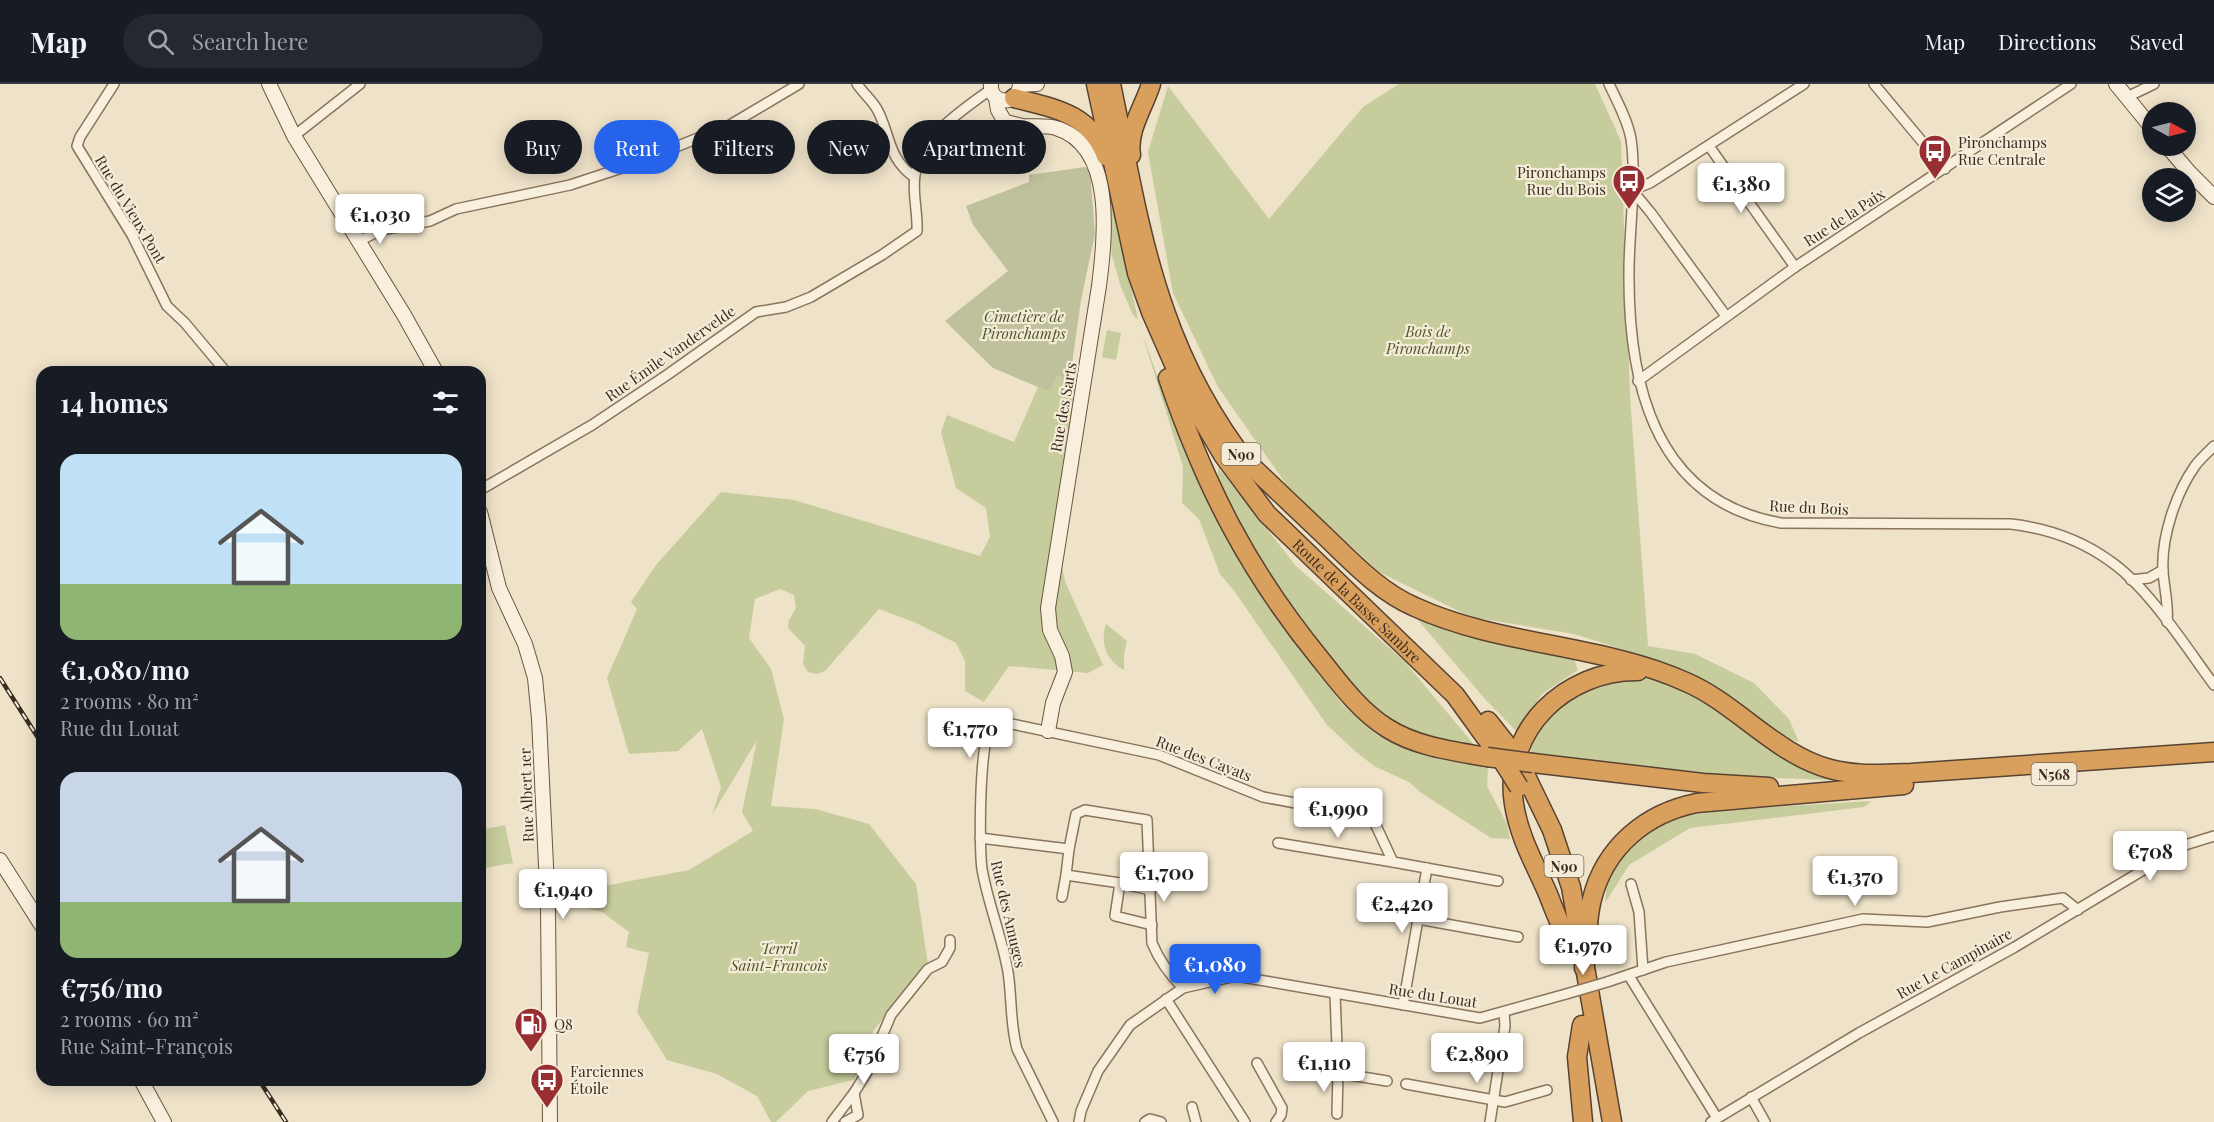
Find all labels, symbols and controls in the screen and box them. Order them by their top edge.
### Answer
search box [123,14,543,68]
text: Map [30,23,87,60]
icon: search [144,25,177,58]
text: Search here [192,26,308,56]
text: Map [1924,27,1965,55]
text: Directions [1998,27,2096,55]
text: Saved [2129,27,2184,55]
north arrow [2142,102,2196,156]
map controls [2142,102,2196,222]
chip: Buy [504,120,582,174]
chip: Rent [594,120,680,174]
chip: Filters [692,120,795,174]
chip: New [807,120,890,174]
chip: Apartment [902,120,1046,174]
place label: Pironchamps Rue Centrale [1958,132,2047,169]
bus stop icon: Pironchamps Rue Centrale [1917,133,1953,180]
street label: Rue du Vieux Pont [91,151,171,267]
place label: Pironchamps Rue du Bois [1517,162,1606,199]
bus stop icon: Pironchamps Rue du Bois [1611,163,1647,210]
pin: €1,380 [1692,163,1790,214]
button: layers [2142,168,2196,222]
text: €1,380 [1711,169,1771,196]
street label: Rue de la Paix [1800,183,1889,251]
pin: €1,030 [331,194,429,245]
text: €1,030 [349,200,411,227]
street label: Rue Émile Vandervelde [601,300,739,406]
park label: Cimetière de Pironchamps [981,306,1066,343]
park label: Bois de Pironchamps [1385,321,1470,358]
street label: Rue des Sarts [1045,361,1081,453]
text: 14 homes [60,385,168,420]
icon: filters [429,386,462,419]
road number: N90 [1222,443,1260,465]
icon: home [207,493,315,601]
street label: Rue du Bois [1769,495,1849,519]
street label: Route de la Basse Sambre [1289,534,1426,667]
text: €1,080/mo [60,652,190,687]
text: 2 rooms · 80 m² [60,687,199,714]
pin: €1,770 [921,708,1019,759]
text: Rue du Louat [60,714,179,741]
text: €1,770 [942,714,998,741]
street label: Rue des Cayats [1153,731,1255,785]
street label: Rue Albert 1er [514,747,538,842]
road number: N568 [2032,763,2076,785]
pin: €1,990 [1289,788,1387,839]
text: €1,990 [1308,794,1368,821]
icon: home [207,811,315,919]
pin: €708 [2114,831,2186,882]
text: €708 [2127,837,2173,864]
pin: €1,700 [1115,852,1213,903]
road number: N90 [1544,855,1584,877]
pin: €1,370 [1806,856,1904,907]
street label: Rue des Amuges [987,858,1031,970]
text: €1,700 [1134,858,1194,885]
text: €1,370 [1827,862,1883,889]
pin: €1,940 [514,869,612,920]
text: €1,940 [533,875,593,902]
pin: €2,420 [1353,883,1451,934]
text: €2,420 [1371,889,1433,916]
street label: Rue Le Campinaire [1893,923,2015,1003]
pin: €1,970 [1534,925,1632,976]
text: €1,970 [1554,931,1612,958]
park label: Terril Saint-Francois [729,938,828,975]
pin: €1,080 [1166,944,1264,995]
text: €1,080 [1184,950,1246,977]
text: €756/mo [60,970,163,1005]
street label: Rue du Louat [1387,978,1479,1012]
text: 2 rooms · 60 m² [60,1005,199,1032]
fuel station icon: Q8 [513,1006,549,1053]
place label: Q8 [554,1014,573,1034]
text: Rue Saint-François [60,1032,233,1059]
pin: €2,890 [1428,1033,1526,1084]
pin: €756 [828,1034,900,1085]
text: €2,890 [1445,1039,1509,1066]
text: €756 [843,1040,885,1067]
pin: €1,110 [1275,1042,1373,1093]
text: €1,110 [1297,1048,1351,1075]
place label: Farciennes Étoile [570,1061,644,1098]
bus stop icon: Farciennes Étoile [529,1062,565,1109]

